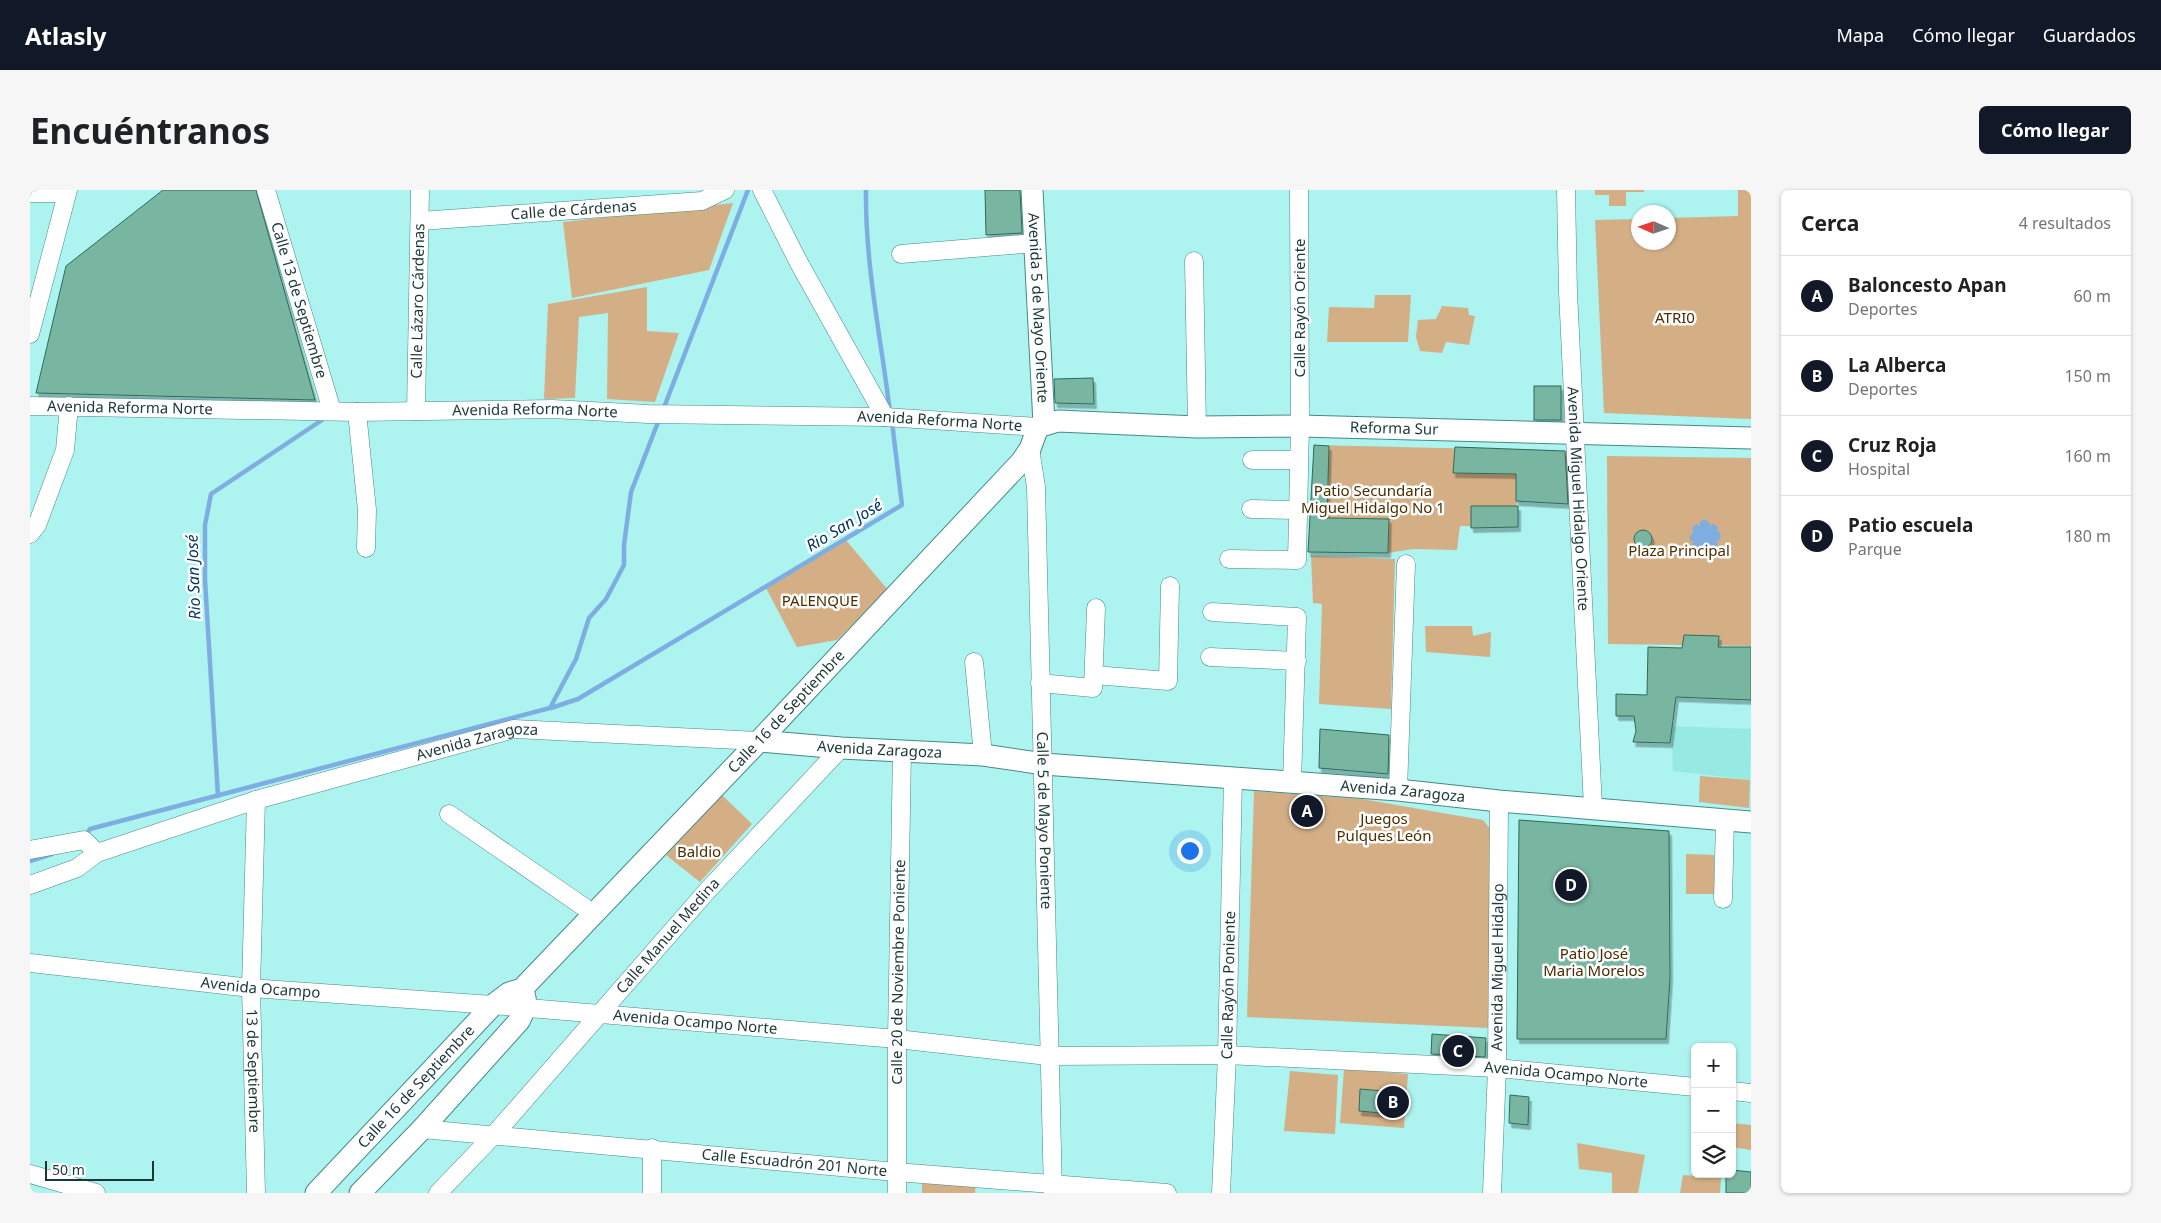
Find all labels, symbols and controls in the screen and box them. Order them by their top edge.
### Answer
text: Atlasly [25,19,106,52]
text: Mapa [1837,23,1884,47]
text: Cómo llegar [1912,23,2015,47]
text: Guardados [2043,23,2136,47]
button: Cómo llegar [1979,106,2131,154]
text: Encuéntranos [30,107,270,154]
street label: Calle de Cárdenas [510,195,637,224]
north arrow [1631,205,1676,250]
text: Cerca [1801,209,1859,237]
street label: Avenida 5 de Mayo Oriente [1024,212,1054,403]
text: 4 resultados [2019,212,2111,234]
street label: Calle 13 de Septiembre [267,219,333,380]
street label: Calle Lázaro Cárdenas [406,223,428,379]
street label: Calle Rayón Oriente [1289,238,1309,378]
text: Baloncesto Apan [1848,272,2007,298]
text: A [1811,285,1823,307]
text: 60 m [2074,285,2111,307]
text: Deportes [1848,298,1917,320]
park label: ATRI0 [1655,307,1695,327]
text: La Alberca [1848,352,1946,378]
text: B [1812,365,1822,387]
text: 150 m [2064,365,2111,387]
text: Deportes [1848,378,1917,400]
street label: Avenida Miguel Hidalgo Oriente [1564,386,1594,611]
street label: Avenida Reforma Norte [47,395,213,418]
street label: Avenida Reforma Norte [452,398,618,421]
street label: Avenida Reforma Norte [857,406,1023,435]
street label: Reforma Sur [1350,416,1439,439]
text: Cruz Roja [1848,432,1937,458]
text: C [1812,445,1822,467]
text: 160 m [2064,445,2111,467]
text: Hospital [1848,458,1910,480]
park label: Patio Secundaría Miguel Hidalgo No 1 [1301,480,1445,517]
water label: Rio San José [802,494,886,556]
text: Patio escuela [1848,512,1973,538]
text: D [1811,525,1823,547]
text: 180 m [2064,525,2111,547]
water label: Rio San José [181,534,205,620]
text: Parque [1848,538,1902,560]
park label: Plaza Principal [1628,540,1730,560]
park label: PALENQUE [782,590,858,610]
street label: Calle 16 de Septiembre [723,645,849,777]
street label: Avenida Zaragoza [414,718,539,765]
street label: Calle 5 de Mayo Poniente [1033,731,1057,910]
street label: Avenida Zaragoza [816,735,943,762]
street label: Avenida Zaragoza [1340,775,1466,806]
pin: A [1291,792,1323,830]
park label: Juegos Pulques León [1337,808,1431,845]
your location [1177,838,1203,864]
park label: Baldio [677,841,721,861]
street label: Calle 20 de Noviembre Poniente [886,859,909,1085]
pin: D [1555,866,1587,904]
street label: Calle Manuel Medina [611,873,723,997]
street label: Avenida Miguel Hidalgo [1486,883,1507,1051]
street label: Calle Rayón Poniente [1216,911,1239,1060]
park label: Patio José Maria Morelos [1543,943,1645,980]
street label: Avenida Ocampo [200,971,321,1002]
street label: Avenida Ocampo Norte [613,1004,778,1038]
street label: 13 de Septiembre [243,1009,266,1133]
street label: Calle 16 de Septiembre [353,1020,478,1152]
pin: C [1442,1032,1474,1070]
map controls [1691,1043,1736,1178]
button: + [1691,1043,1736,1088]
street label: Avenida Ocampo Norte [1484,1056,1649,1091]
pin: B [1377,1083,1409,1121]
button: − [1691,1088,1736,1133]
button: layers [1691,1133,1736,1178]
street label: Calle Escuadrón 201 Norte [701,1143,888,1180]
scale bar [45,1158,154,1181]
text: 50 m [52,1160,85,1179]

